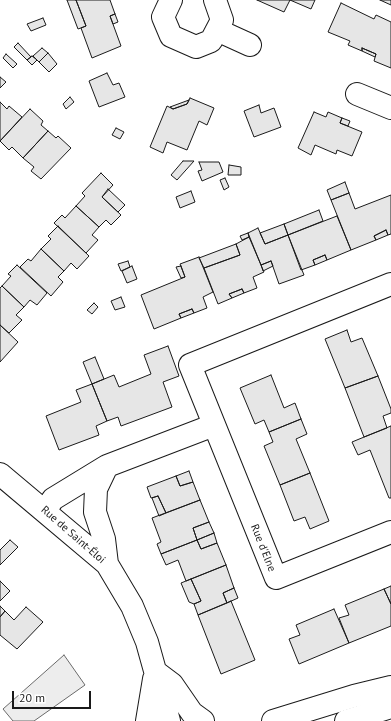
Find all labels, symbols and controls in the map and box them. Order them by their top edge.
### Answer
street label: Rue de Saint-Éloi [38,503,108,567]
street label: Rue d'Elne [248,522,278,574]
scale bar [14,683,93,709]
text: 20 m [19,690,45,705]

